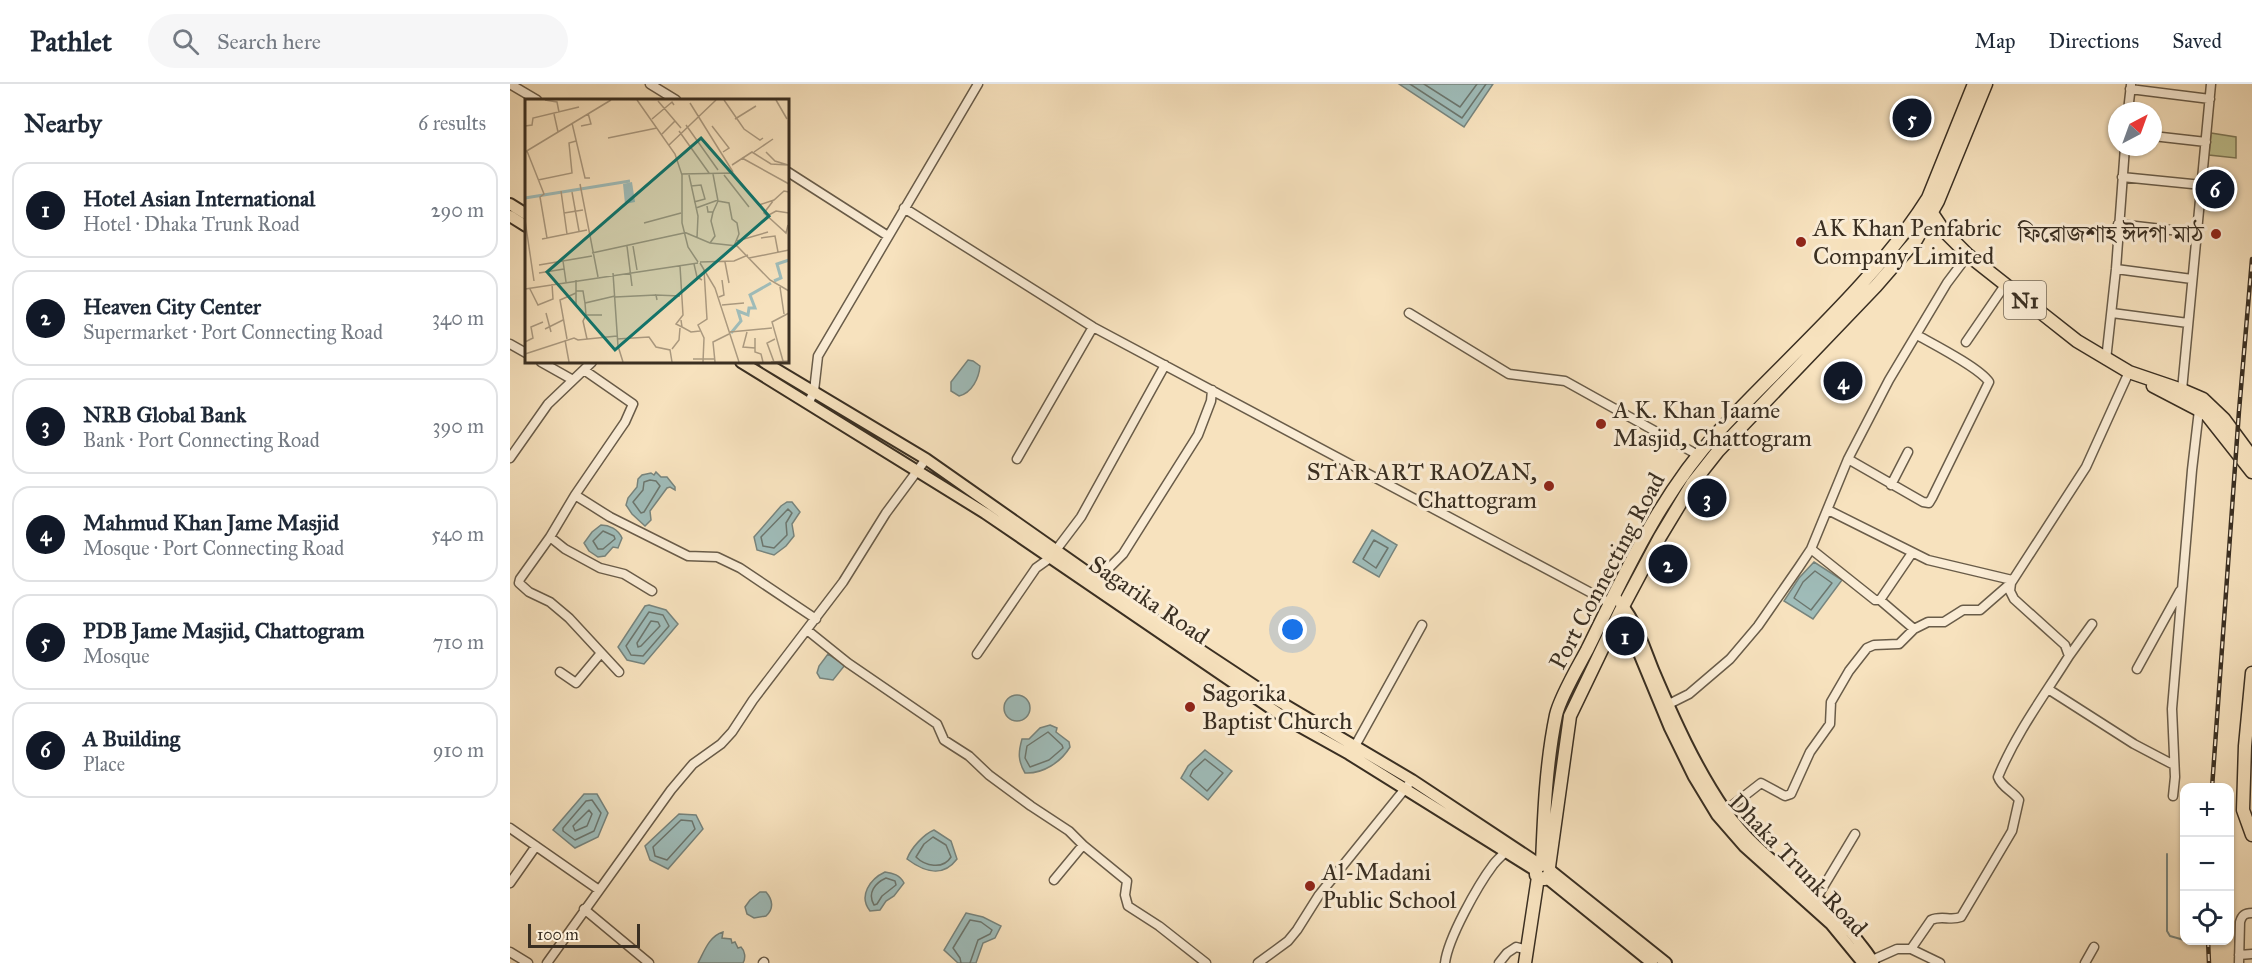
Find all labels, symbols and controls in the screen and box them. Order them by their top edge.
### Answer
search box [148,14,568,68]
text: Pathlet [30,24,112,59]
icon: search [169,25,202,58]
text: Search here [217,28,321,55]
text: Map [1975,28,2016,54]
text: Directions [2049,28,2139,54]
text: Saved [2172,28,2222,54]
pin: 5 [1892,96,1932,141]
inset map [525,99,789,363]
north arrow [2108,102,2162,156]
text: Nearby [24,107,102,139]
text: 6 results [418,111,486,135]
pin: 6 [2196,166,2234,212]
text: Hotel Asian International [83,185,315,212]
text: 1 [42,198,49,222]
text: 290 m [431,198,484,222]
text: Hotel · Dhaka Trunk Road [83,212,300,236]
place label: AK Khan Penfabric Company Limited [1812,213,2002,271]
place label: ফিরোজশাহ ঈদগা মাঠ [2017,219,2205,249]
marker: ফিরোজশাহ ঈদগা মাঠ [2209,227,2223,241]
marker: AK Khan Penfabric Company Limited [1794,235,1808,249]
road number: N1 [2004,281,2046,319]
text: Heaven City Center [83,293,261,320]
text: 2 [41,306,50,330]
text: 340 m [432,306,484,330]
text: Supermarket · Port Connecting Road [83,320,383,344]
pin: 4 [1824,358,1862,404]
place label: A K. Khan Jaame Masjid, Chattogram [1612,395,1812,453]
text: NRB Global Bank [83,401,246,428]
text: 3 [42,414,50,438]
text: 390 m [433,414,484,438]
marker: A K. Khan Jaame Masjid, Chattogram [1594,417,1608,431]
text: Bank · Port Connecting Road [83,428,320,452]
place label: STAR ART RAOZAN, Chattogram [1307,457,1537,515]
street label: Port Connecting Road [1543,468,1671,674]
pin: 3 [1688,476,1726,520]
marker: STAR ART RAOZAN, Chattogram [1542,479,1556,493]
text: Mahmud Khan Jame Masjid [83,509,339,536]
text: 4 [40,522,51,546]
text: 540 m [431,522,484,546]
text: Mosque · Port Connecting Road [83,536,344,560]
pin: 2 [1648,542,1688,586]
street label: Sagarika Road [1083,549,1215,651]
pin: 1 [1606,614,1644,658]
your location [1278,615,1307,644]
text: PDB Jame Masjid, Chattogram [83,617,364,644]
text: 5 [41,630,50,654]
text: 710 m [433,630,484,654]
text: Mosque [83,644,149,668]
place label: Sagorika Baptist Church [1202,678,1352,736]
marker: Sagorika Baptist Church [1183,700,1197,714]
text: A Building [83,725,180,752]
text: 6 [40,738,51,762]
text: 910 m [433,738,484,762]
text: Place [83,752,125,776]
map controls [2180,783,2234,945]
button: + [2180,783,2234,837]
street label: Dhaka Trunk Road [1722,787,1874,943]
button: − [2180,837,2234,891]
place label: Al-Madani Public School [1321,857,1457,915]
marker: Al-Madani Public School [1303,879,1317,893]
button: locate [2180,891,2234,945]
scale bar [528,921,640,948]
text: 100 m [537,925,579,944]

